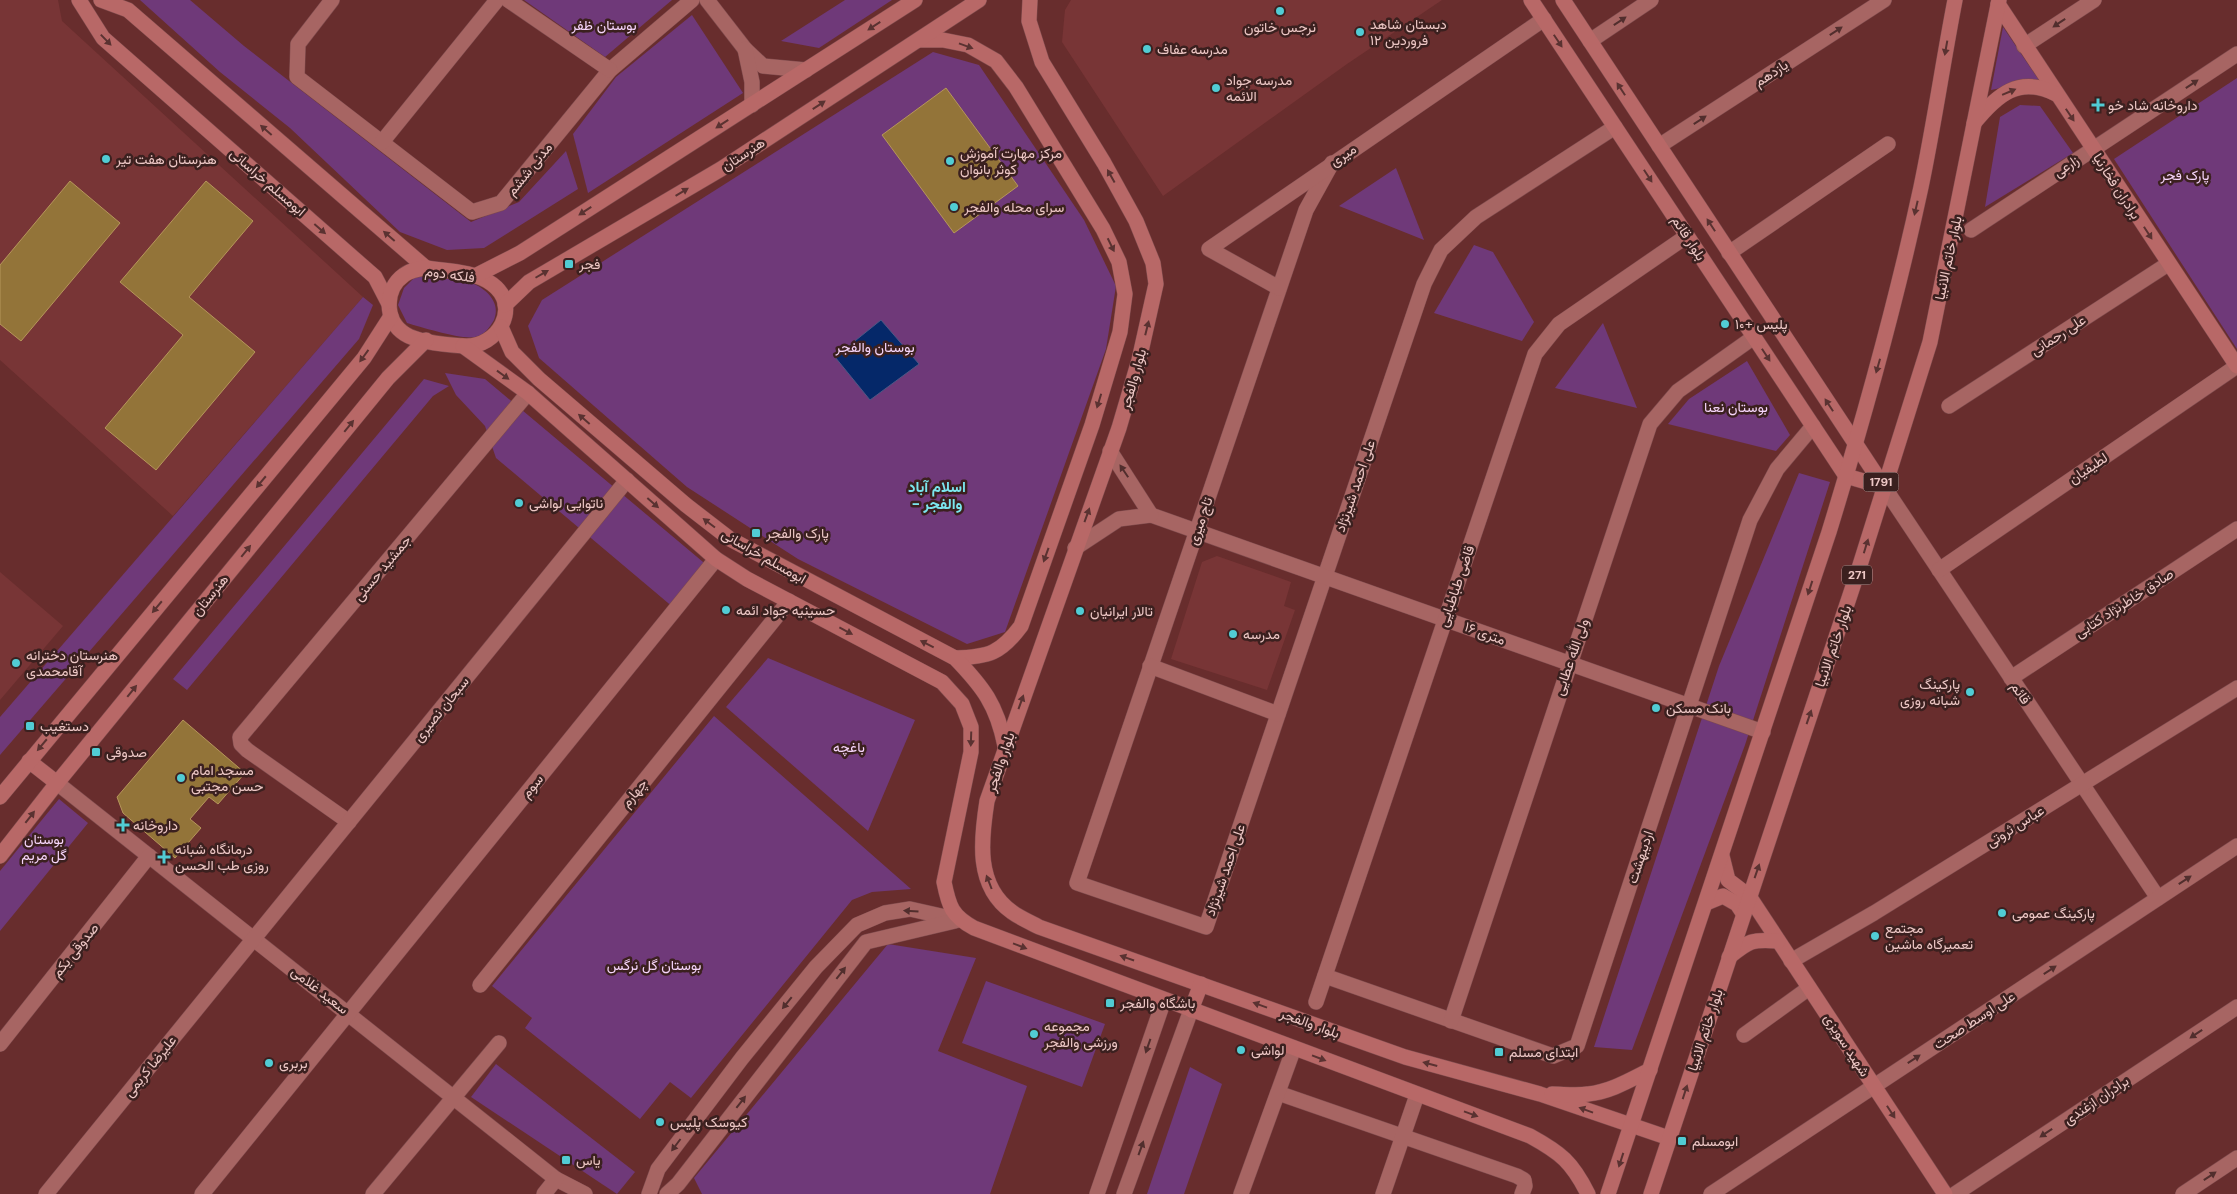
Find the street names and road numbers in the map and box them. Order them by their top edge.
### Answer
street label: یازدهم [1751,55,1791,91]
street label: هنرستان [718,133,768,175]
street label: مدنی ششم [502,139,556,199]
street label: میری [1326,140,1360,170]
street label: ابومسلم خراسانی [226,144,310,220]
street label: برادران فخارنیا [2089,150,2145,222]
street label: زارعی [2050,151,2082,181]
street label: بلوار قائم [1668,212,1710,264]
street label: بلوار خاتم الانبیا [1930,214,1966,302]
street label: فلکه دوم [424,262,476,286]
street label: علی رحمانی [2027,310,2089,360]
street label: بلوار والفجر [1116,347,1150,412]
street label: علی احمد شیرنژاد [1331,438,1379,534]
street label: لطیفیان [2065,448,2111,488]
road number: 1791 [1864,472,1898,492]
street label: تاج میری [1183,494,1219,548]
street label: ابومسلم خراسانی [718,525,810,587]
street label: جمشید حسنی [349,531,415,605]
street label: قاضی طباطبایی [1434,543,1478,629]
street label: صادق خاطرنژاد کتابی [2071,564,2177,642]
road number: 271 [1842,566,1872,584]
street label: هنرستان [188,570,232,619]
street label: بلوار خاتم الانبیا [1811,603,1855,689]
street label: ولی الله عطایی [1549,616,1593,698]
street label: ۱۶ متری [1462,617,1508,649]
street label: سبحان نصیری [409,673,473,745]
street label: قائم [2007,678,2035,708]
street label: بلوار والفجر [981,730,1019,795]
street label: سوم [517,770,547,802]
street label: چهارم [617,775,652,812]
street label: عباس ثروتی [1983,801,2047,851]
street label: علی احمد شیرنژاد [1201,822,1249,918]
street label: اردیبهشت [1623,828,1657,886]
street label: صدوقی یکم [48,919,103,981]
street label: سعید غلامی [288,962,352,1018]
street label: بلوار خاتم الانبیا [1683,987,1727,1073]
street label: علی اوسط صحت [1930,987,2018,1053]
street label: بلوار والفجر [1277,1004,1342,1042]
street label: شهید سویزی [1820,1010,1874,1080]
street label: علیرضا کریمی [120,1032,180,1100]
street label: برادران ازغندی [2060,1072,2132,1128]

